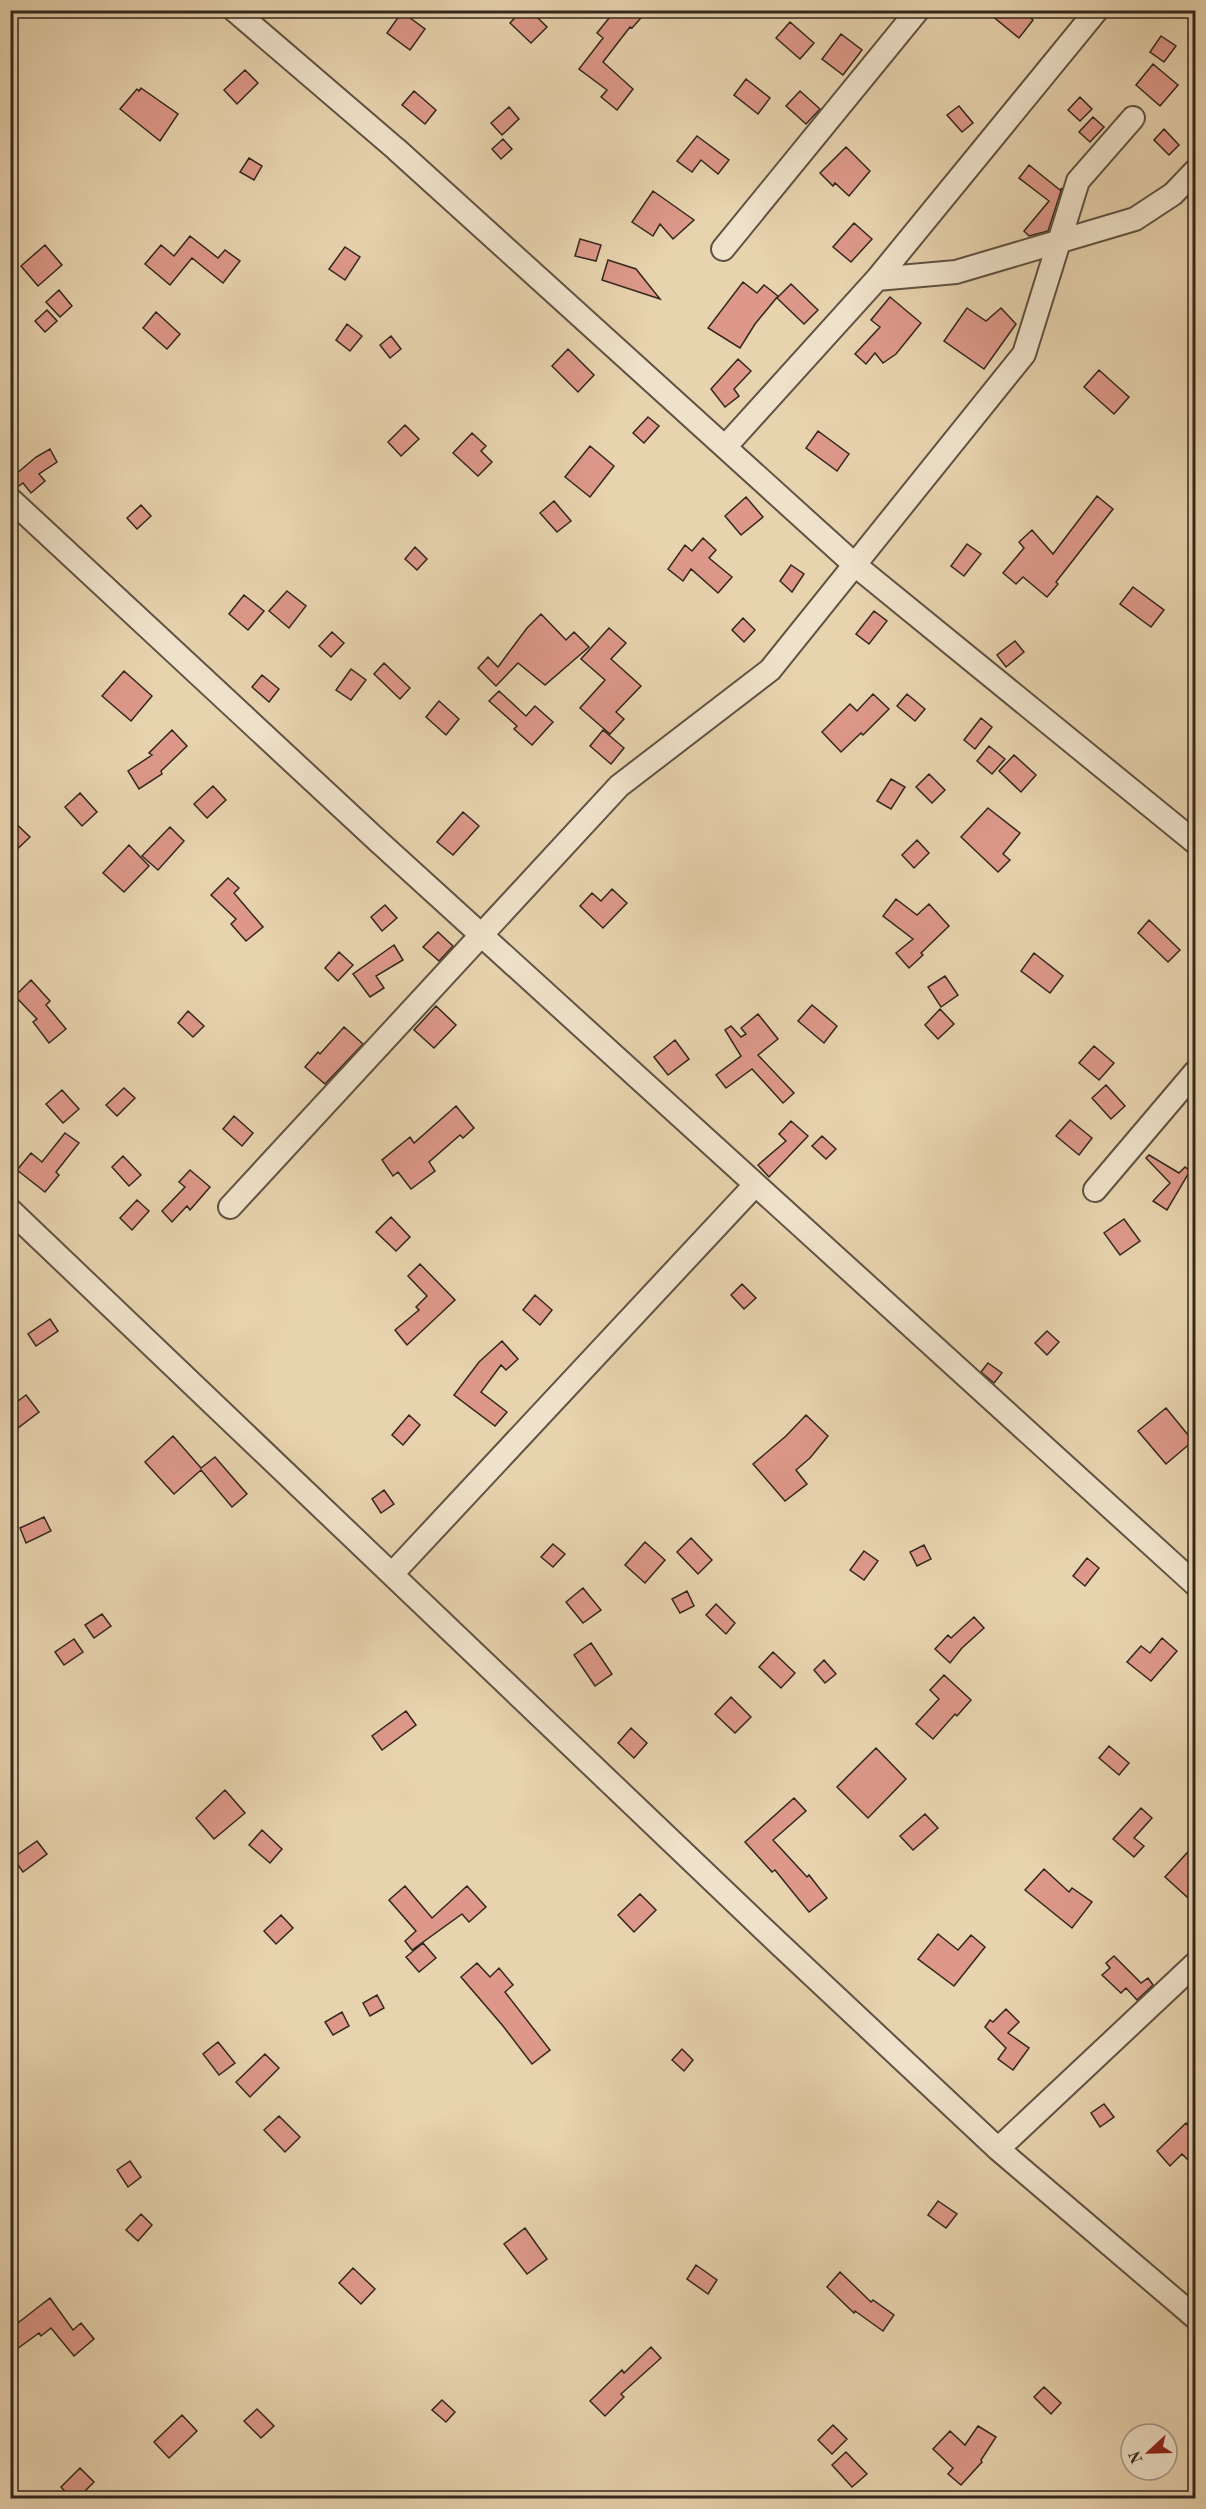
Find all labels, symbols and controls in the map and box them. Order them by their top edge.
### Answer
north arrow [1119,2422,1179,2482]
text: N [1127,2447,1147,2466]

